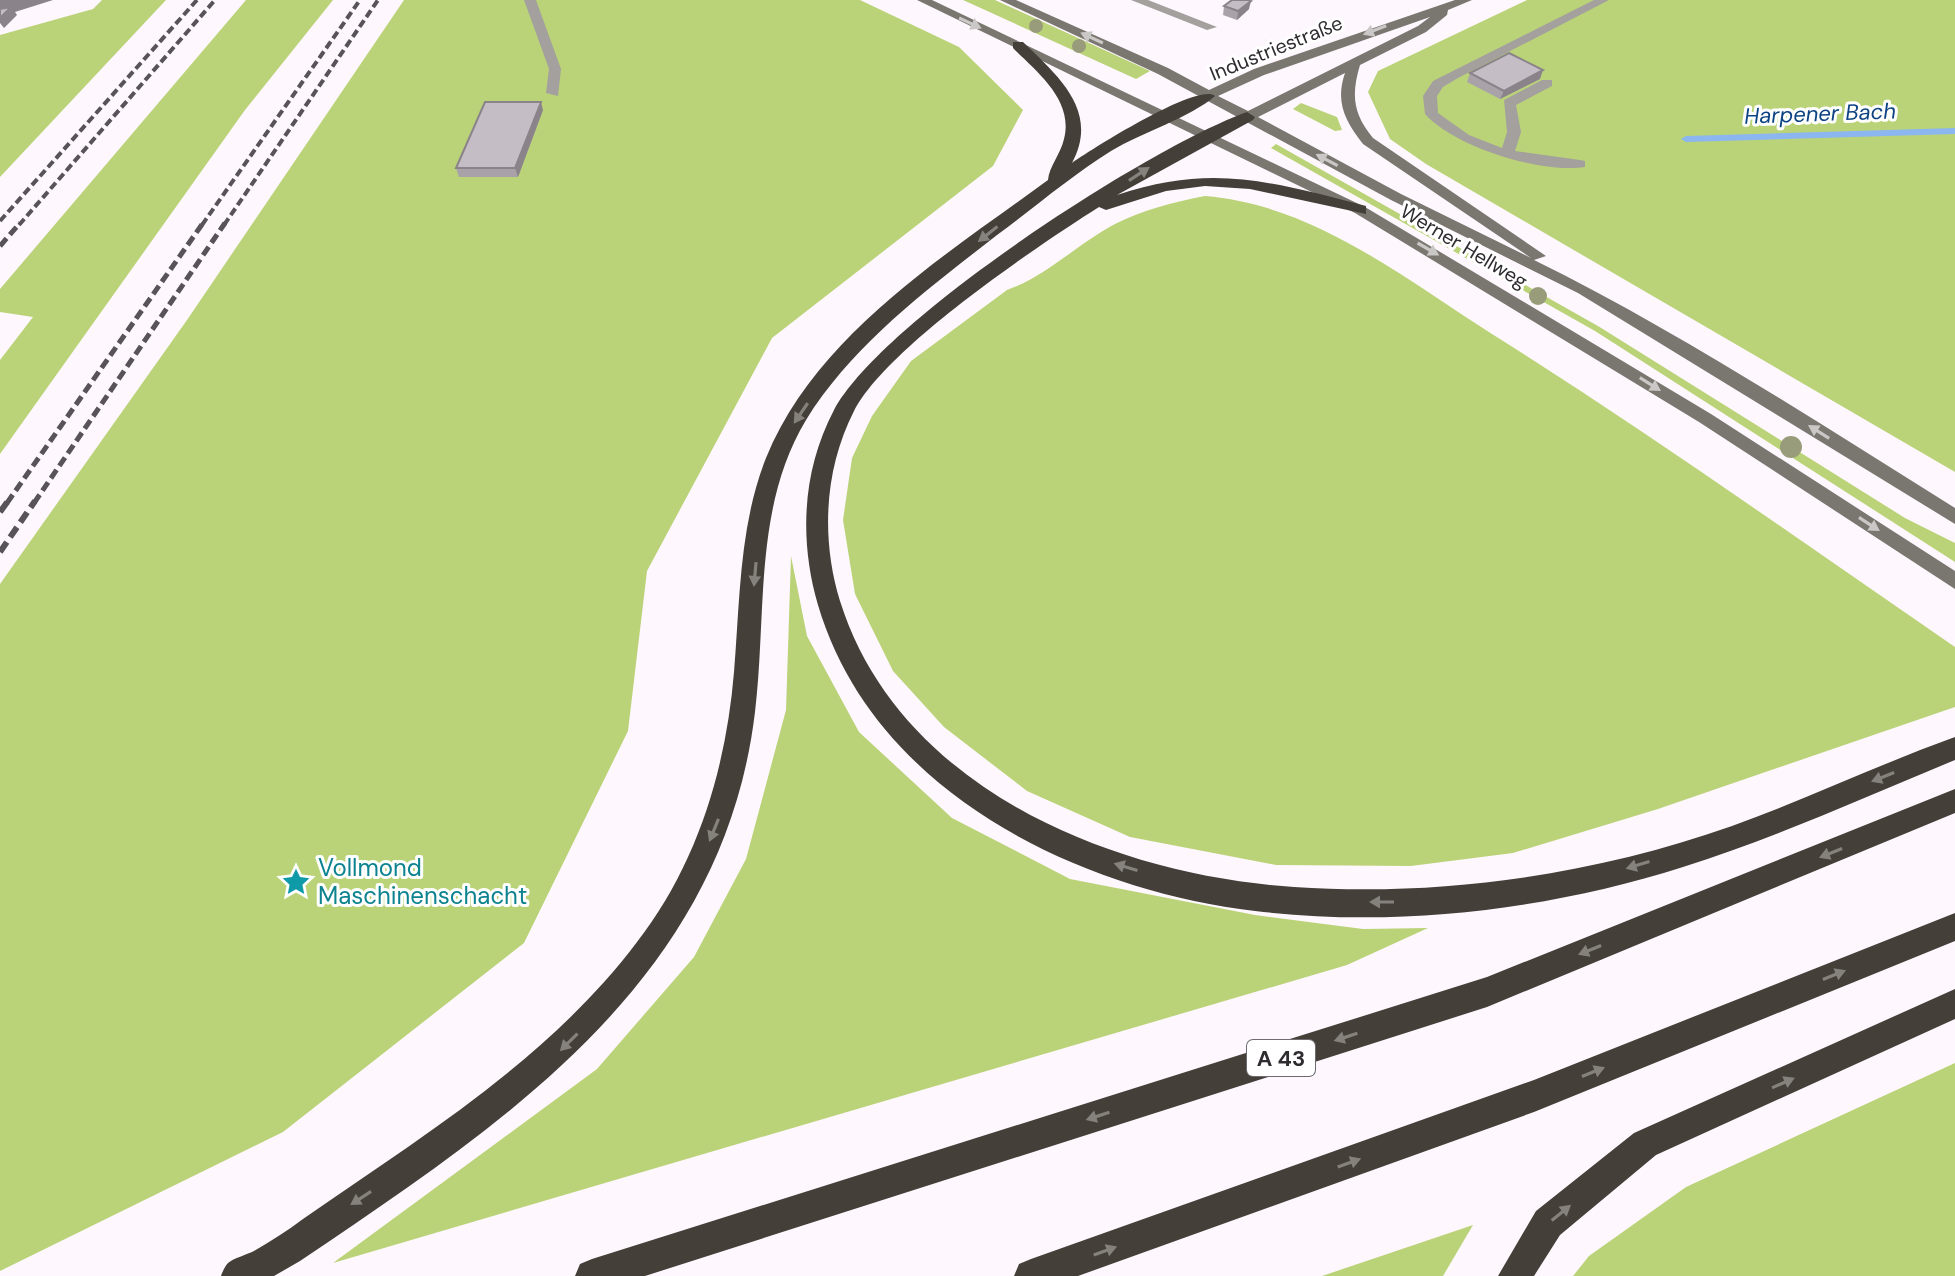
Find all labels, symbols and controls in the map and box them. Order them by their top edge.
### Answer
street label: Industriestraße [1206,10,1346,86]
one-way arrow [959,16,982,30]
one-way arrow [1363,24,1387,37]
one-way arrow [1081,31,1104,45]
water label: Harpener Bach [1744,96,1896,131]
one-way arrow [1316,154,1338,168]
one-way arrow [1128,166,1149,181]
street label: Werner Hellweg [1396,198,1532,294]
one-way arrow [978,226,998,242]
one-way arrow [1417,242,1439,256]
one-way arrow [1639,377,1661,391]
one-way arrow [794,403,809,424]
one-way arrow [1808,426,1830,440]
one-way arrow [1858,517,1879,532]
one-way arrow [749,562,762,587]
one-way arrow [1871,771,1895,784]
one-way arrow [707,818,720,842]
one-way arrow [1819,846,1843,859]
place label: Vollmond Maschinenschacht [318,852,527,911]
one-way arrow [1626,859,1650,872]
one-way arrow [1114,860,1138,873]
place icon: Vollmond Maschinenschacht [281,867,311,897]
one-way arrow [1369,896,1394,909]
one-way arrow [1579,944,1602,957]
one-way arrow [1822,968,1846,981]
one-way arrow [1333,1032,1357,1044]
one-way arrow [560,1033,579,1051]
road number: A 43 [1247,1040,1315,1076]
one-way arrow [1581,1065,1605,1078]
one-way arrow [1771,1076,1795,1090]
one-way arrow [1085,1110,1109,1123]
one-way arrow [1337,1156,1361,1168]
one-way arrow [350,1191,372,1205]
one-way arrow [1550,1205,1570,1222]
one-way arrow [1093,1244,1117,1257]

